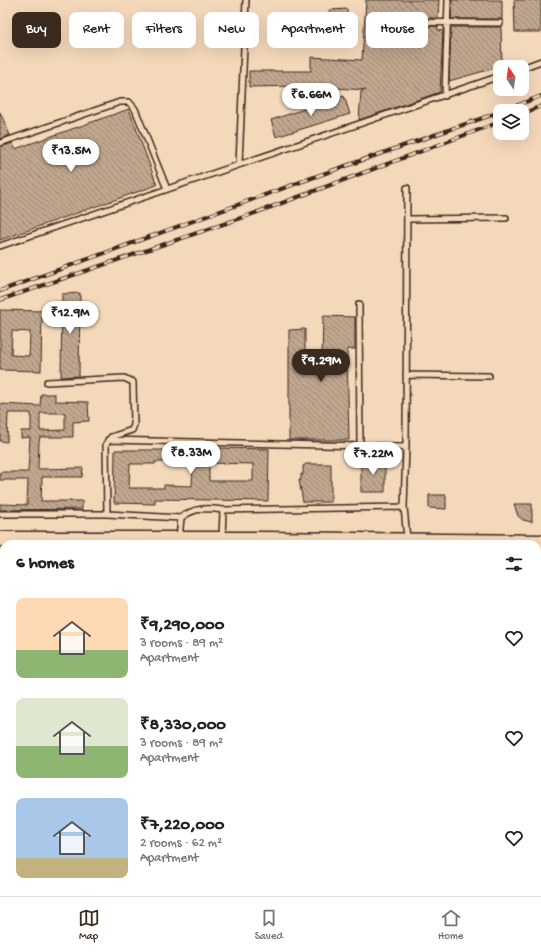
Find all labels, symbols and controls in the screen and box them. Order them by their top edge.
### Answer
chip: Buy [12,12,61,48]
chip: Rent [69,12,124,48]
chip: Filters [132,12,196,48]
chip: New [204,12,259,48]
chip: Apartment [267,12,358,48]
chip: House [366,12,428,48]
north arrow [493,60,529,96]
map controls [493,60,529,140]
pin: ₹6.66M [278,83,344,117]
text: ₹6.66M [291,88,331,103]
button: layers [493,104,529,140]
pin: ₹13.5M [38,139,104,173]
text: ₹13.5M [51,144,91,159]
pin: ₹12.9M [37,301,103,335]
text: ₹12.9M [51,306,89,321]
pin: ₹9.29M [288,349,354,383]
text: ₹9.29M [301,354,341,369]
pin: ₹8.33M [158,441,224,475]
pin: ₹7.22M [340,442,406,476]
text: ₹8.33M [170,446,212,461]
text: ₹7.22M [353,447,393,462]
icon: filters [503,553,525,575]
text: 6 homes [16,554,74,574]
icon: home [48,614,96,662]
text: ₹9,290,000 [140,616,224,636]
icon: heart [503,627,525,649]
text: 3 rooms · 89 m² [140,636,223,651]
text: Apartment [140,651,199,666]
icon: home [48,714,96,762]
text: ₹8,330,000 [140,716,226,736]
icon: heart [503,727,525,749]
text: 3 rooms · 89 m² [140,736,223,751]
text: Apartment [140,751,199,766]
icon: home [48,814,96,862]
text: ₹7,220,000 [140,816,225,836]
icon: heart [503,827,525,849]
text: 2 rooms · 62 m² [140,836,222,851]
text: Apartment [140,851,199,866]
tab: Map [78,907,100,943]
tab: Saved [255,907,283,943]
tab: Home [438,907,463,943]

